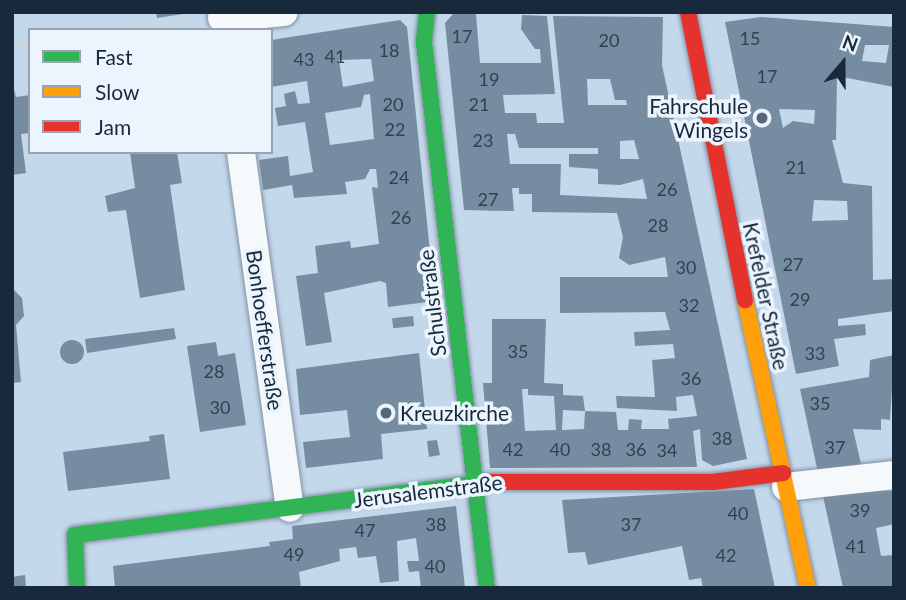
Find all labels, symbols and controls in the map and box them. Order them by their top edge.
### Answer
house number: 17 [452,25,472,47]
house number: 15 [740,27,760,49]
legend [28,28,273,154]
north arrow [808,28,878,98]
house number: 20 [599,29,619,51]
text: N [840,29,861,56]
house number: 18 [379,39,399,61]
text: Fast [95,44,132,69]
house number: 41 [325,45,345,67]
house number: 43 [294,48,314,70]
house number: 17 [757,65,777,87]
house number: 19 [479,68,499,90]
text: Slow [95,79,139,104]
house number: 20 [383,93,403,115]
house number: 21 [469,93,489,115]
place label: Fahrschule Wingels [649,93,748,143]
marker: Fahrschule Wingels [754,110,770,126]
text: Jam [95,114,131,139]
house number: 22 [385,118,405,140]
house number: 23 [473,129,493,151]
house number: 21 [786,156,806,178]
house number: 24 [389,166,409,188]
house number: 26 [657,178,677,200]
house number: 27 [478,188,498,210]
house number: 26 [391,206,411,228]
house number: 28 [648,214,668,236]
street label: Krefelder Straße [738,220,794,372]
street label: Bonhoefferstraße [241,248,289,412]
street label: Schulstraße [413,248,451,358]
house number: 27 [783,253,803,275]
house number: 30 [676,256,696,278]
house number: 29 [790,288,810,310]
house number: 32 [679,294,699,316]
house number: 35 [508,340,528,362]
house number: 33 [805,342,825,364]
house number: 28 [204,360,224,382]
house number: 36 [681,367,701,389]
house number: 35 [810,392,830,414]
house number: 30 [210,396,230,418]
place label: Kreuzkirche [400,400,509,426]
marker: Kreuzkirche [378,405,394,421]
house number: 38 [712,427,732,449]
house number: 37 [825,436,845,458]
house number: 42 [503,438,523,460]
house number: 40 [550,438,570,460]
house number: 38 [591,438,611,460]
house number: 36 [626,438,646,460]
house number: 34 [657,439,677,461]
street label: Jerusalemstraße [352,469,504,513]
house number: 39 [850,499,870,521]
house number: 40 [728,502,748,524]
house number: 38 [426,513,446,535]
house number: 37 [621,513,641,535]
house number: 47 [355,519,375,541]
house number: 41 [846,535,866,557]
house number: 49 [284,543,304,565]
house number: 42 [716,544,736,566]
house number: 40 [425,555,445,577]

